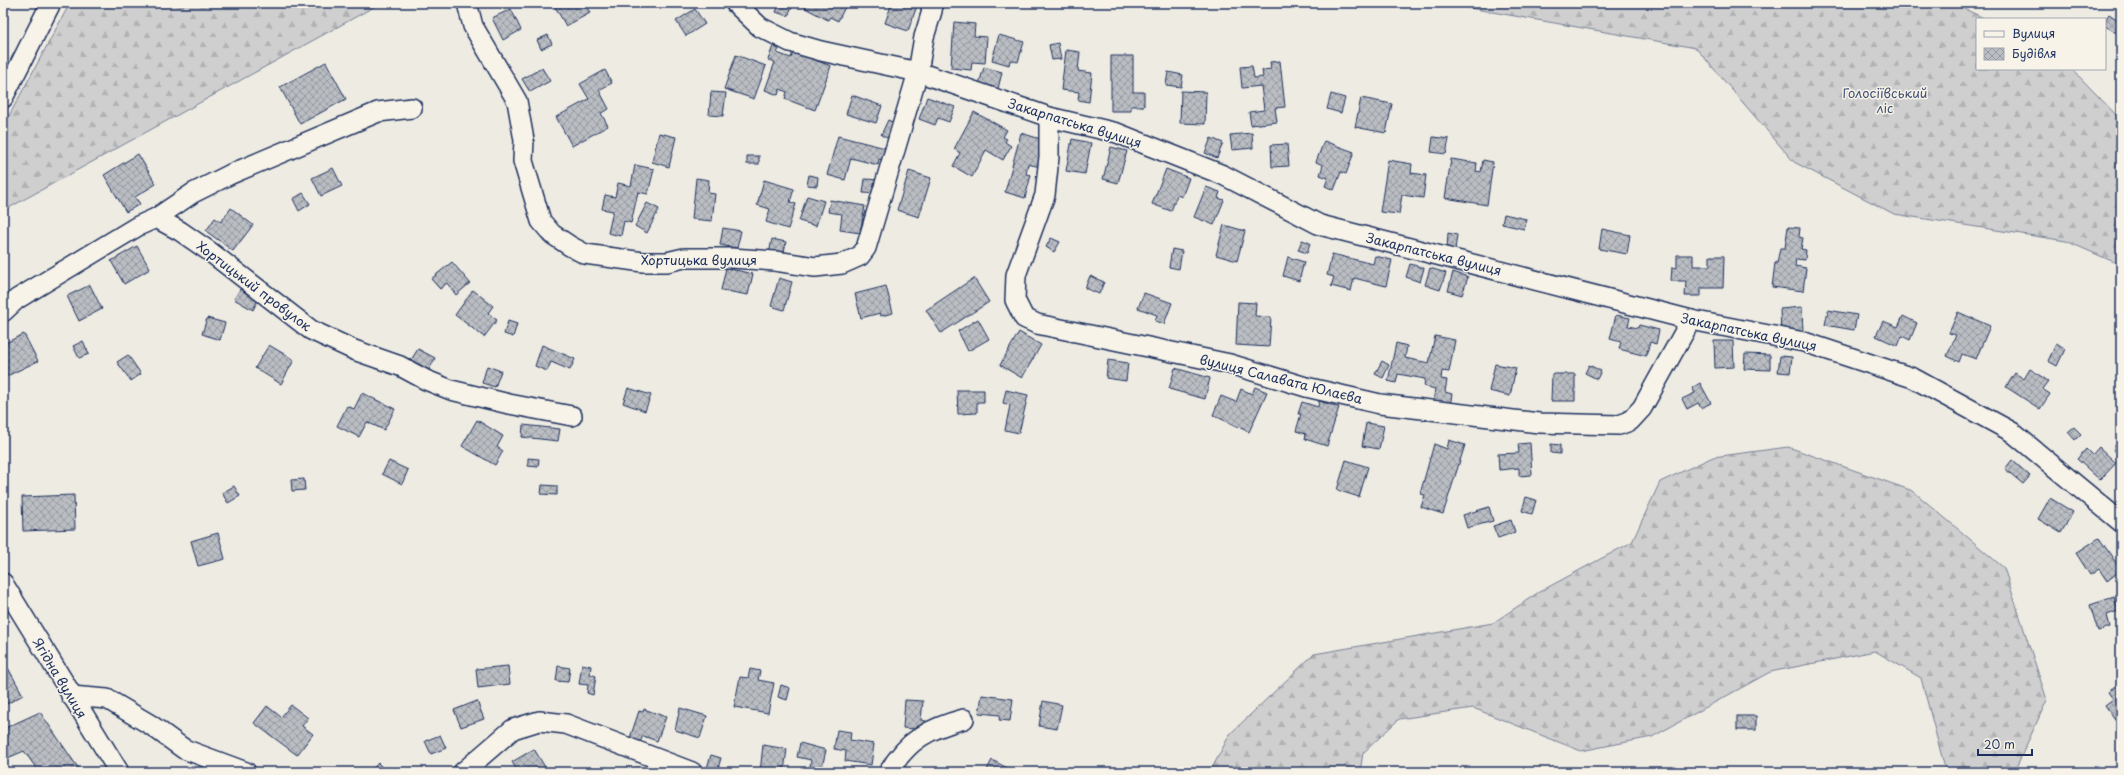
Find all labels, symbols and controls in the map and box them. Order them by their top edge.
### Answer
legend [1976,18,2106,70]
text: Вулиця [2012,24,2055,42]
text: Будівля [2012,44,2057,62]
park label: Голосіївський ліс [1843,83,1927,117]
street label: Закарпатська вулиця [1006,93,1144,152]
street label: Закарпатська вулиця [1365,228,1504,279]
street label: Хортицький провулок [193,236,316,335]
street label: Хортицька вулиця [641,250,757,269]
street label: Закарпатська вулиця [1679,308,1819,355]
street label: вулиця Салавата Юлаєва [1198,349,1365,408]
street label: Ягідна вулиця [29,634,92,722]
scale bar [1978,731,2032,757]
text: 20 m [1984,735,2015,753]

